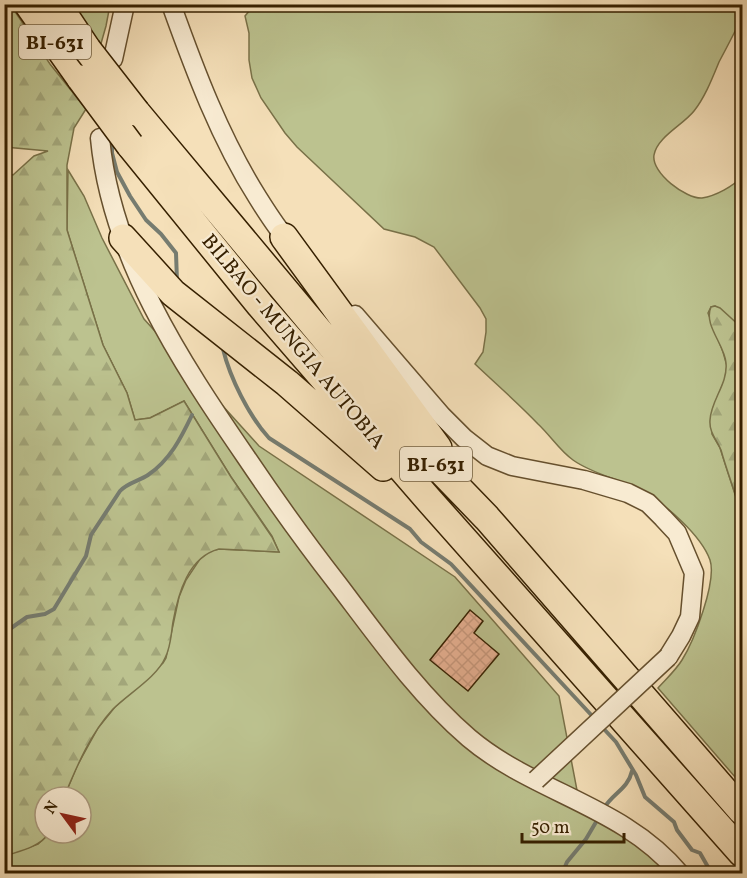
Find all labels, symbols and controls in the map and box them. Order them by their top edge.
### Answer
road number: BI-631 [19,25,91,59]
street label: BILBAO - MUNGIA AUTOBIA [194,228,392,456]
road number: BI-631 [400,447,472,481]
north arrow [33,785,93,845]
text: N [40,797,65,819]
scale bar [522,806,624,844]
text: 50 m [531,816,570,841]

